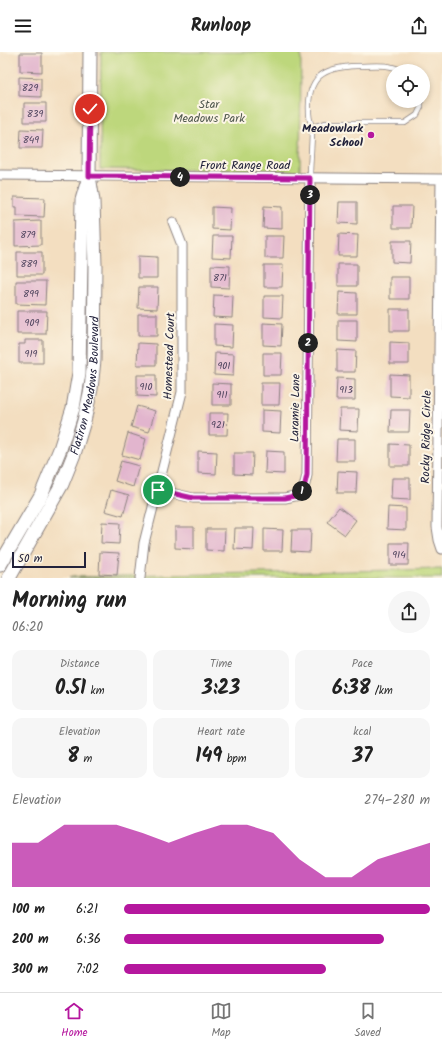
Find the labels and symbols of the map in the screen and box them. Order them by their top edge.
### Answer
house number: 829 [22,80,38,96]
pin [73,92,107,126]
park label: Star Meadows Park [173,95,245,128]
house number: 839 [27,106,43,122]
place label: Meadowlark School [302,119,364,152]
marker: Meadowlark School [366,130,376,140]
house number: 849 [23,132,39,148]
street label: Front Range Road [200,156,291,175]
pin: 4 [170,167,190,187]
pin: 3 [300,185,320,205]
house number: 879 [20,227,36,243]
house number: 889 [21,256,38,272]
house number: 871 [213,270,227,286]
house number: 899 [23,286,39,302]
street label: Homestead Court [158,312,181,400]
house number: 909 [25,315,39,331]
street label: Flatiron Meadows Boulevard [65,315,104,458]
pin: 2 [298,333,318,353]
house number: 919 [25,346,38,362]
house number: 901 [217,358,231,374]
street label: Laramie Lane [285,373,306,442]
house number: 910 [139,379,153,395]
house number: 913 [339,382,353,398]
house number: 911 [216,387,228,403]
street label: Rocky Ridge Circle [416,390,437,484]
house number: 921 [211,417,225,433]
pin [141,473,175,507]
pin: 1 [292,481,312,501]
house number: 914 [392,547,406,563]
scale bar [12,550,86,569]

